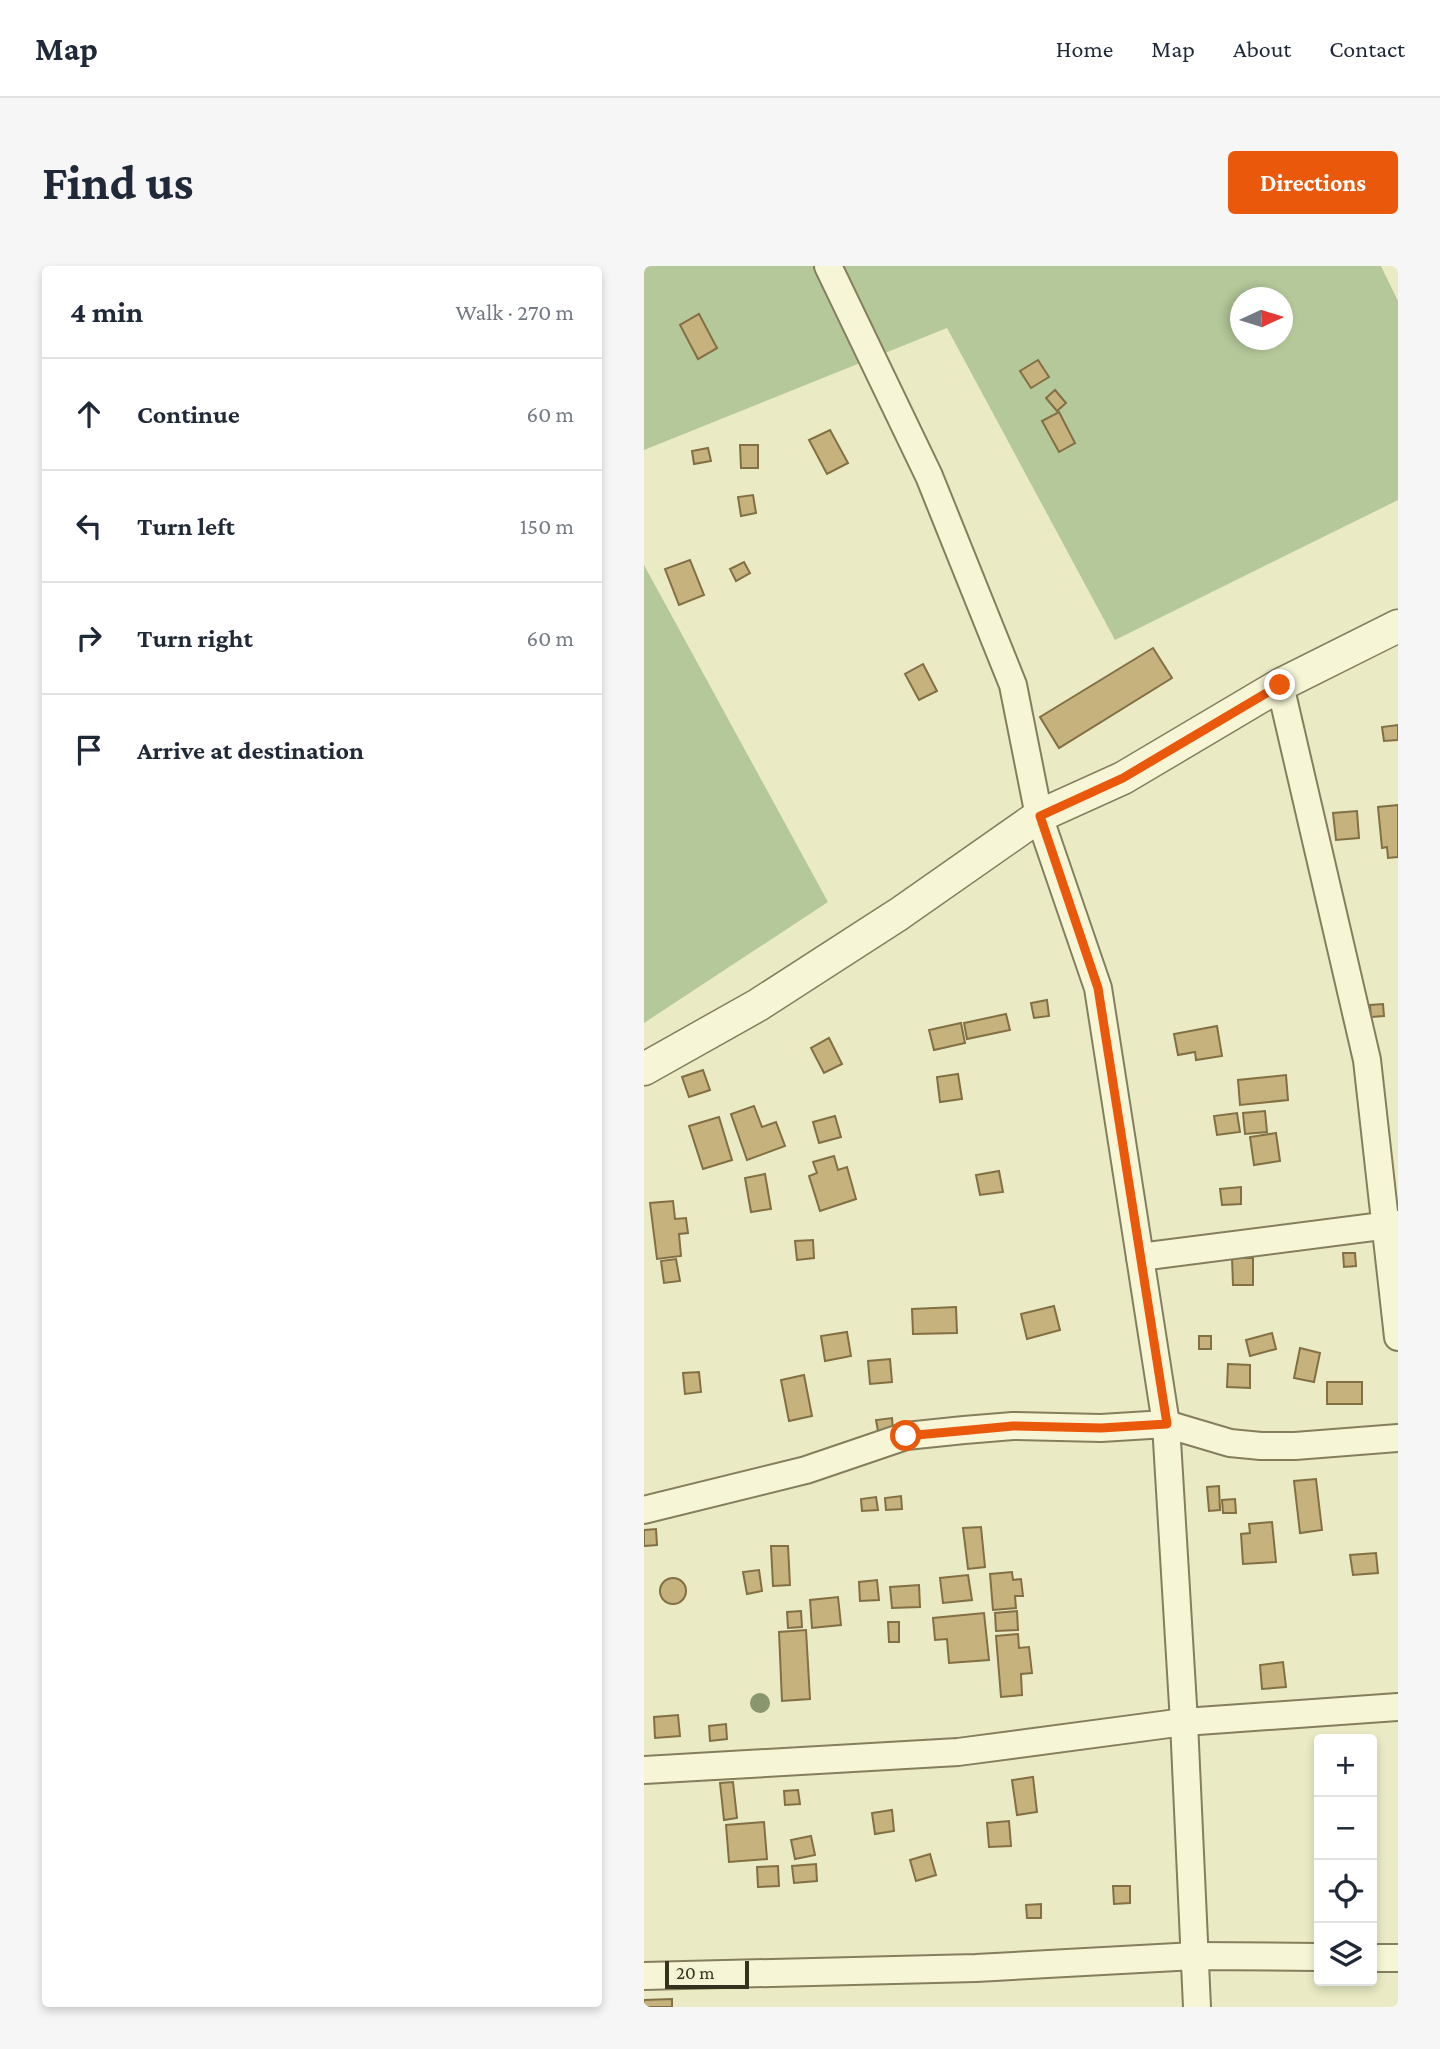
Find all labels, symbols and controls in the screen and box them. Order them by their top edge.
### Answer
text: Map [35,30,98,67]
text: Home [1056,35,1113,62]
text: Map [1151,35,1195,62]
text: About [1233,35,1291,62]
text: Contact [1329,35,1405,62]
button: Directions [1228,151,1398,214]
text: Find us [42,155,194,210]
north arrow [1230,287,1293,350]
text: 4 min [70,295,143,328]
text: Walk · 270 m [455,299,574,325]
icon: ahead [70,395,108,433]
text: Continue [137,400,240,429]
text: 60 m [527,401,574,427]
icon: left [70,507,108,545]
text: Turn left [137,512,235,541]
text: 150 m [520,513,574,539]
icon: right [70,619,108,657]
text: Turn right [137,624,253,653]
text: 60 m [527,625,574,651]
route end [1264,669,1295,700]
icon: arrive [70,731,108,769]
text: Arrive at destination [137,736,364,765]
route start [890,1420,921,1451]
map controls [1314,1734,1377,1986]
button: + [1314,1734,1377,1797]
button: − [1314,1797,1377,1860]
button: locate [1314,1860,1377,1923]
button: layers [1314,1923,1377,1986]
scale bar [665,1958,749,1990]
text: 20 m [676,1962,715,1983]

